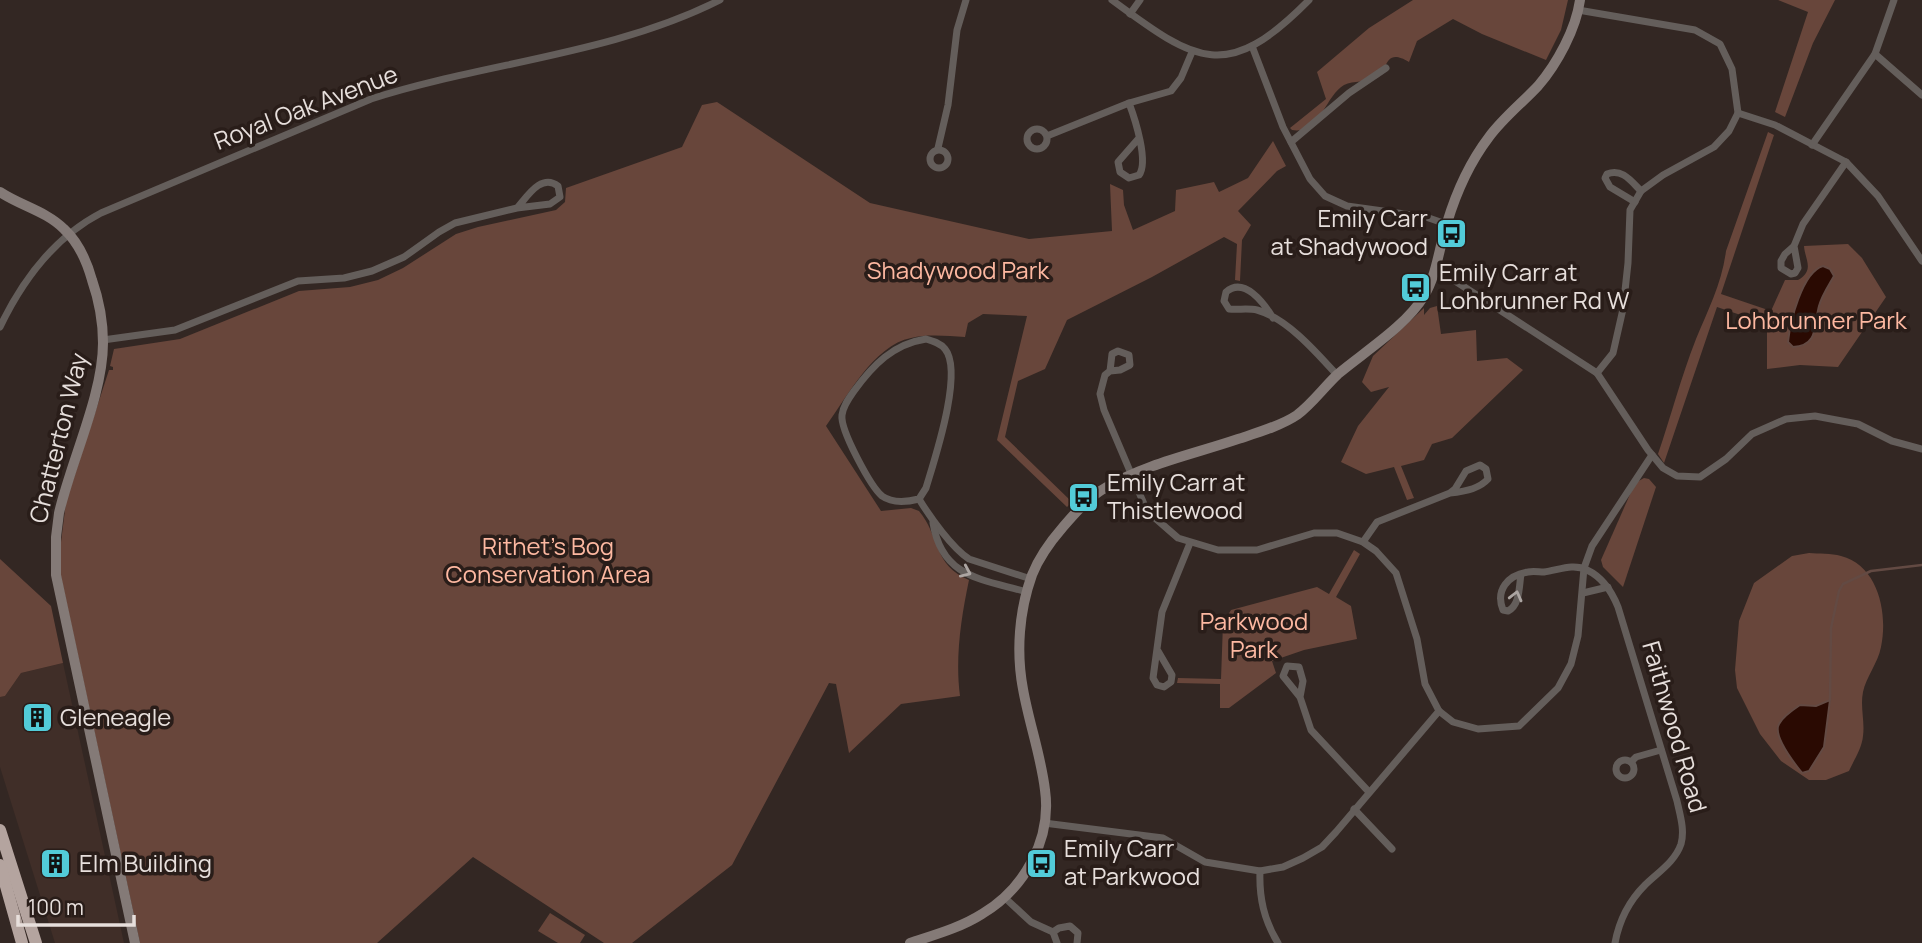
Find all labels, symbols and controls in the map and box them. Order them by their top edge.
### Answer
street label: Royal Oak Avenue [209,56,402,157]
place label: Emily Carr at Shadywood [1270,201,1428,262]
bus stop icon: Emily Carr at Shadywood [1434,216,1468,250]
park label: Shadywood Park [867,253,1050,286]
place label: Emily Carr at Lohbrunner Rd W [1439,255,1630,316]
bus stop icon: Emily Carr at Lohbrunner Rd W [1399,270,1433,304]
park label: Lohbrunner Park [1725,303,1908,336]
street label: Chatterton Way [20,349,95,526]
place label: Emily Carr at Thistlewood [1107,465,1245,526]
bus stop icon: Emily Carr at Thistlewood [1067,480,1101,514]
park label: Rithet's Bog Conservation Area [446,529,650,590]
one-way arrow [959,564,971,578]
one-way arrow [1508,590,1522,602]
park label: Parkwood Park [1200,604,1308,665]
street label: Faithwood Road [1635,637,1716,816]
place label: Gleneagle [60,700,171,733]
building icon: Gleneagle [20,701,54,735]
place label: Emily Carr at Parkwood [1064,831,1200,892]
place label: Elm Building [79,846,212,879]
bus stop icon: Emily Carr at Parkwood [1024,846,1058,880]
building icon: Elm Building [39,847,73,881]
scale bar [18,884,133,928]
text: 100 m [28,893,84,921]

